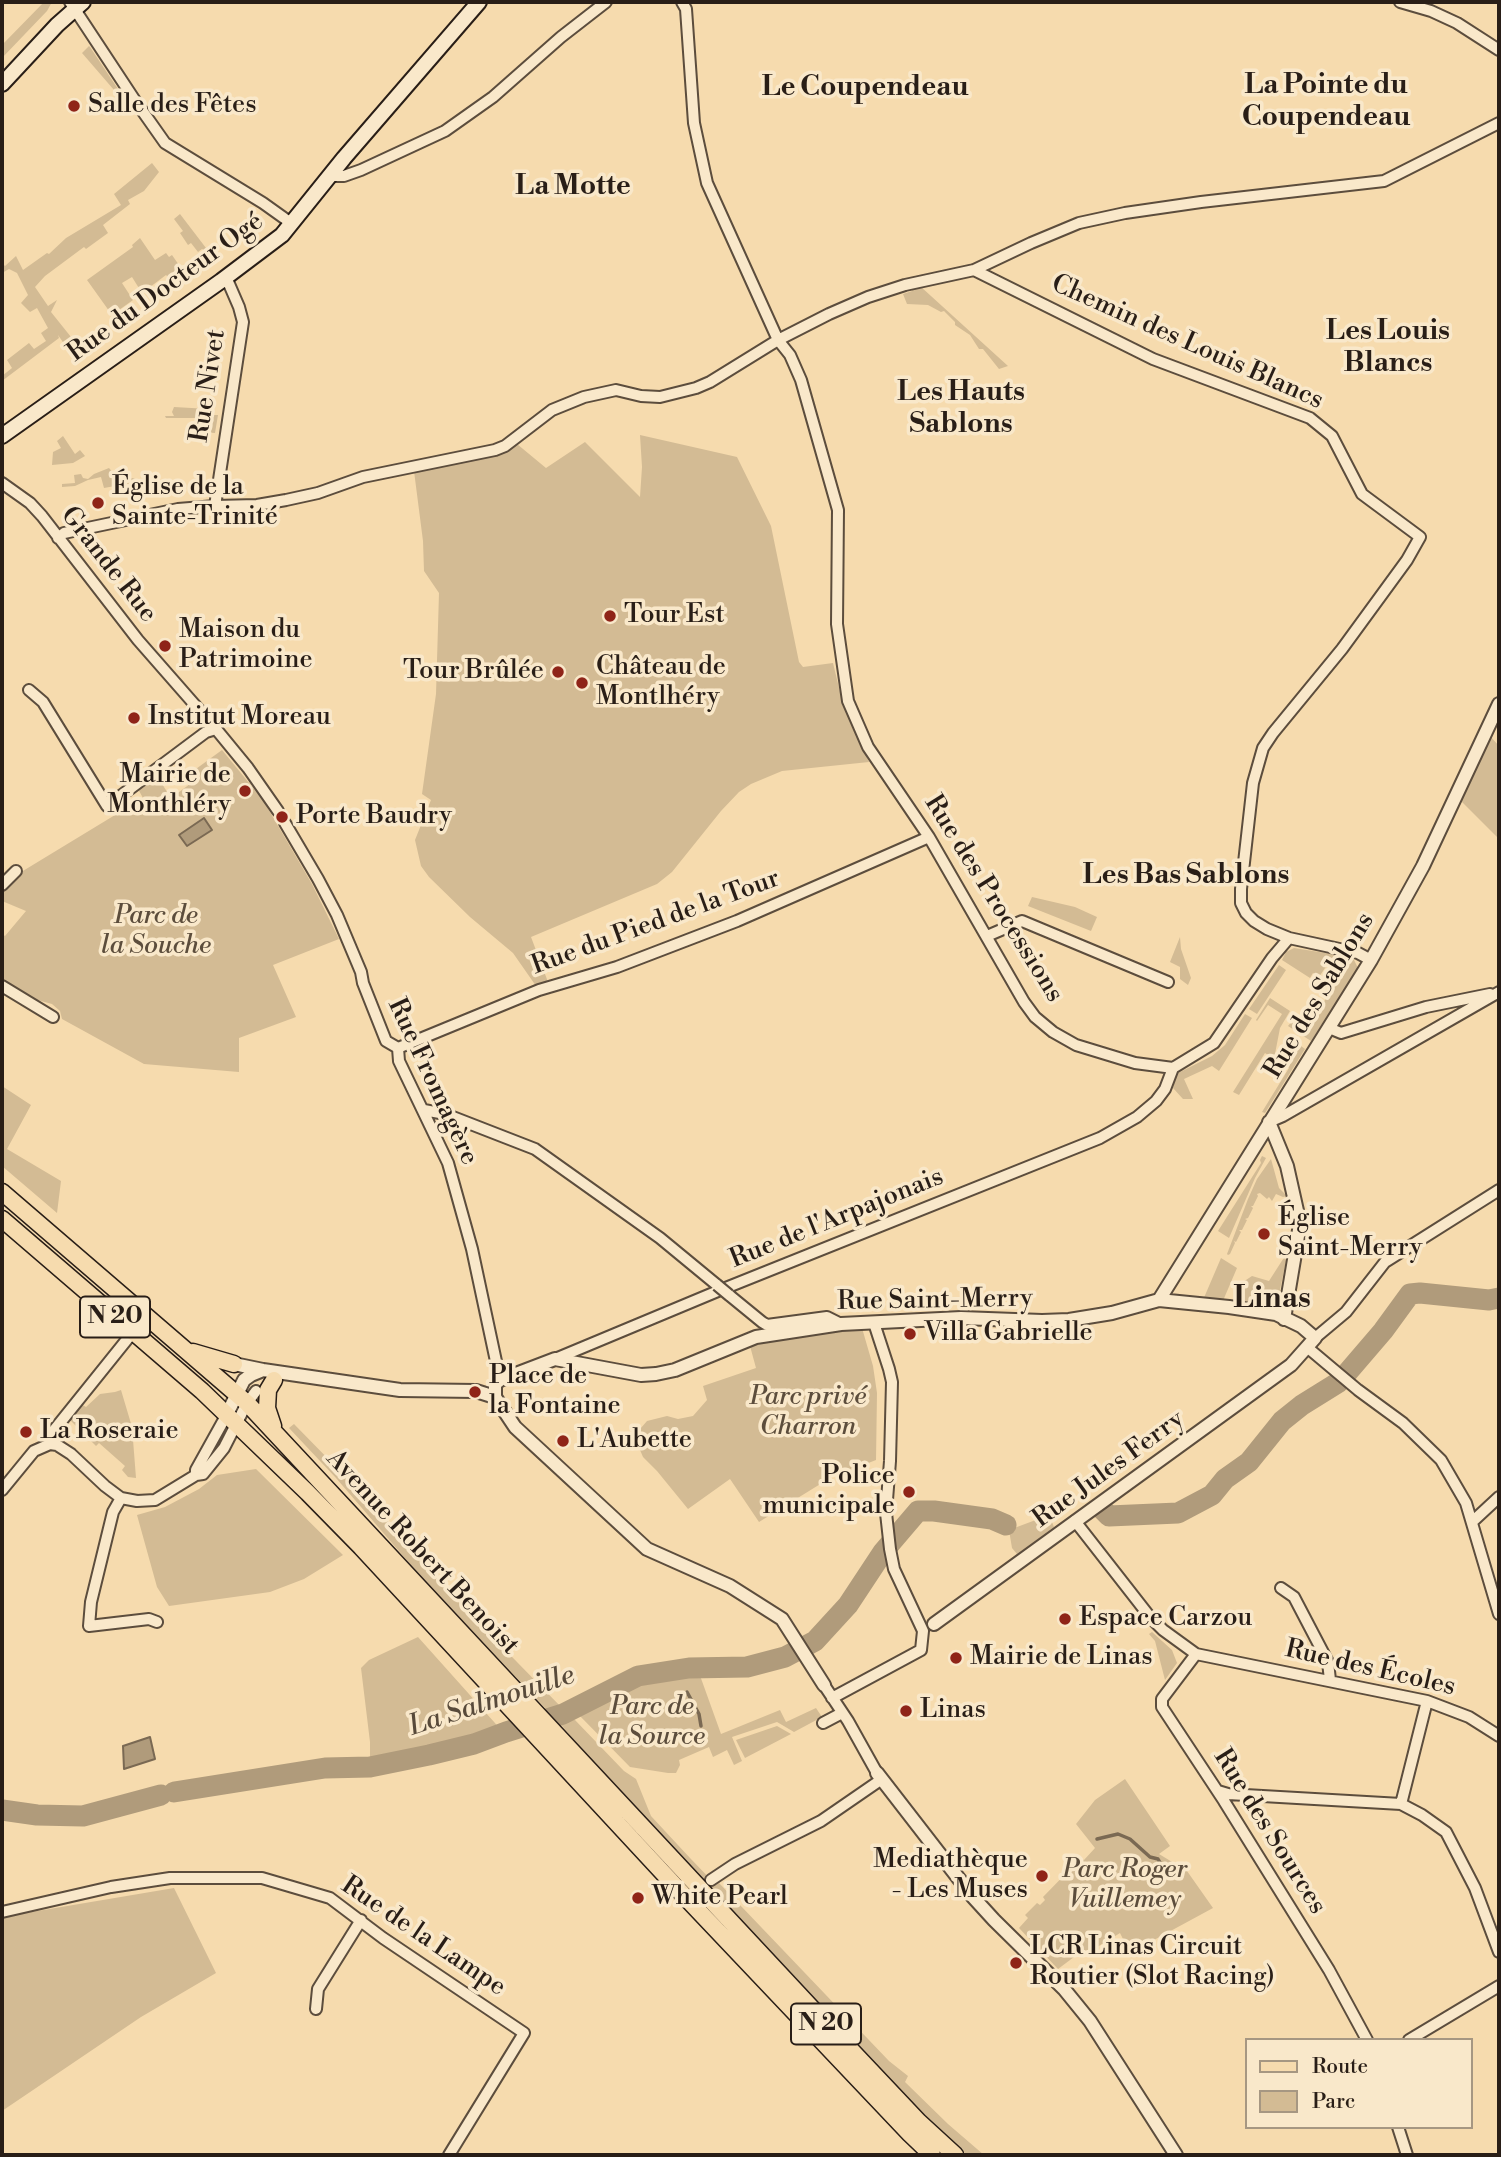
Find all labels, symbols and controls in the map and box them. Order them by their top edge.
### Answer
district label: La Pointe du Coupendeau [1242,69,1410,135]
district label: Le Coupendeau [761,71,969,105]
place label: Salle des Fêtes [88,90,257,122]
marker: Salle des Fêtes [66,98,82,114]
district label: La Motte [515,170,631,204]
street label: Rue du Docteur Ogé [62,207,270,369]
street label: Chemin des Louis Blancs [1046,269,1328,417]
district label: Les Louis Blancs [1326,315,1450,381]
street label: Rue Nivet [185,327,233,445]
district label: Les Hauts Sablons [897,376,1025,442]
place label: Église de la Sainte-Trinité [112,472,278,534]
marker: Église de la Sainte-Trinité [90,495,106,511]
street label: Grande Rue [53,501,163,629]
place label: Tour Est [624,600,725,632]
marker: Tour Est [602,608,618,624]
place label: Maison du Patrimoine [179,615,313,676]
marker: Maison du Patrimoine [157,638,173,654]
place label: Château de Montlhéry [596,652,726,714]
place label: Tour Brûlée [403,656,544,688]
marker: Tour Brûlée [550,664,566,680]
marker: Château de Montlhéry [574,675,590,691]
place label: Institut Moreau [148,702,331,734]
marker: Institut Moreau [126,710,142,726]
place label: Mairie de Monthléry [107,760,231,822]
marker: Mairie de Monthléry [237,783,253,799]
street label: Rue des Processions [917,790,1069,1008]
place label: Porte Baudry [296,801,452,833]
marker: Porte Baudry [274,809,290,825]
district label: Les Bas Sablons [1083,859,1289,893]
street label: Rue du Pied de la Tour [528,864,784,982]
park label: Parc de la Souche [101,901,211,962]
street label: Rue des Sablons [1258,907,1382,1085]
street label: Rue Fromagère [380,994,484,1170]
street label: Rue de l'Arpajonais [726,1162,948,1276]
place label: Église Saint-Merry [1278,1203,1422,1264]
marker: Église Saint-Merry [1256,1226,1272,1242]
district label: Linas [1233,1282,1311,1318]
street label: Rue Saint-Merry [837,1284,1033,1318]
road number: N 20 [80,1296,150,1338]
place label: Villa Gabrielle [924,1318,1093,1350]
marker: Villa Gabrielle [902,1326,918,1342]
place label: Place de la Fontaine [489,1361,621,1422]
park label: Parc privé Charron [750,1382,866,1444]
marker: Place de la Fontaine [467,1384,483,1400]
street label: Rue Jules Ferry [1027,1405,1191,1535]
place label: La Roseraie [40,1416,179,1448]
marker: La Roseraie [18,1424,34,1440]
place label: L'Aubette [577,1425,692,1457]
marker: L'Aubette [555,1433,571,1449]
street label: Avenue Robert Benoist [319,1444,525,1662]
place label: Police municipale [763,1461,895,1522]
marker: Police municipale [901,1484,917,1500]
place label: Espace Carzou [1079,1603,1252,1635]
marker: Espace Carzou [1057,1611,1073,1627]
street label: Rue des Écoles [1282,1634,1458,1704]
place label: Mairie de Linas [970,1642,1153,1674]
marker: Mairie de Linas [948,1650,964,1666]
water label: La Salmouille [405,1659,579,1745]
park label: Parc de la Source [599,1692,705,1754]
place label: Linas [920,1695,986,1727]
marker: Linas [898,1703,914,1719]
street label: Rue des Sources [1206,1744,1332,1920]
place label: Mediathèque - Les Muses [873,1845,1028,1906]
park label: Parc Roger Vuillemey [1063,1855,1187,1916]
marker: Mediathèque - Les Muses [1034,1868,1050,1884]
street label: Rue de la Lampe [335,1870,511,2004]
place label: White Pearl [652,1882,788,1914]
marker: White Pearl [630,1890,646,1906]
place label: LCR Linas Circuit Routier (Slot Racing) [1030,1932,1275,1994]
marker: LCR Linas Circuit Routier (Slot Racing) [1008,1955,1024,1971]
road number: N 20 [791,2004,861,2045]
legend [1246,2038,1473,2129]
text: Route [1312,2054,1368,2080]
text: Parc [1312,2089,1355,2115]

